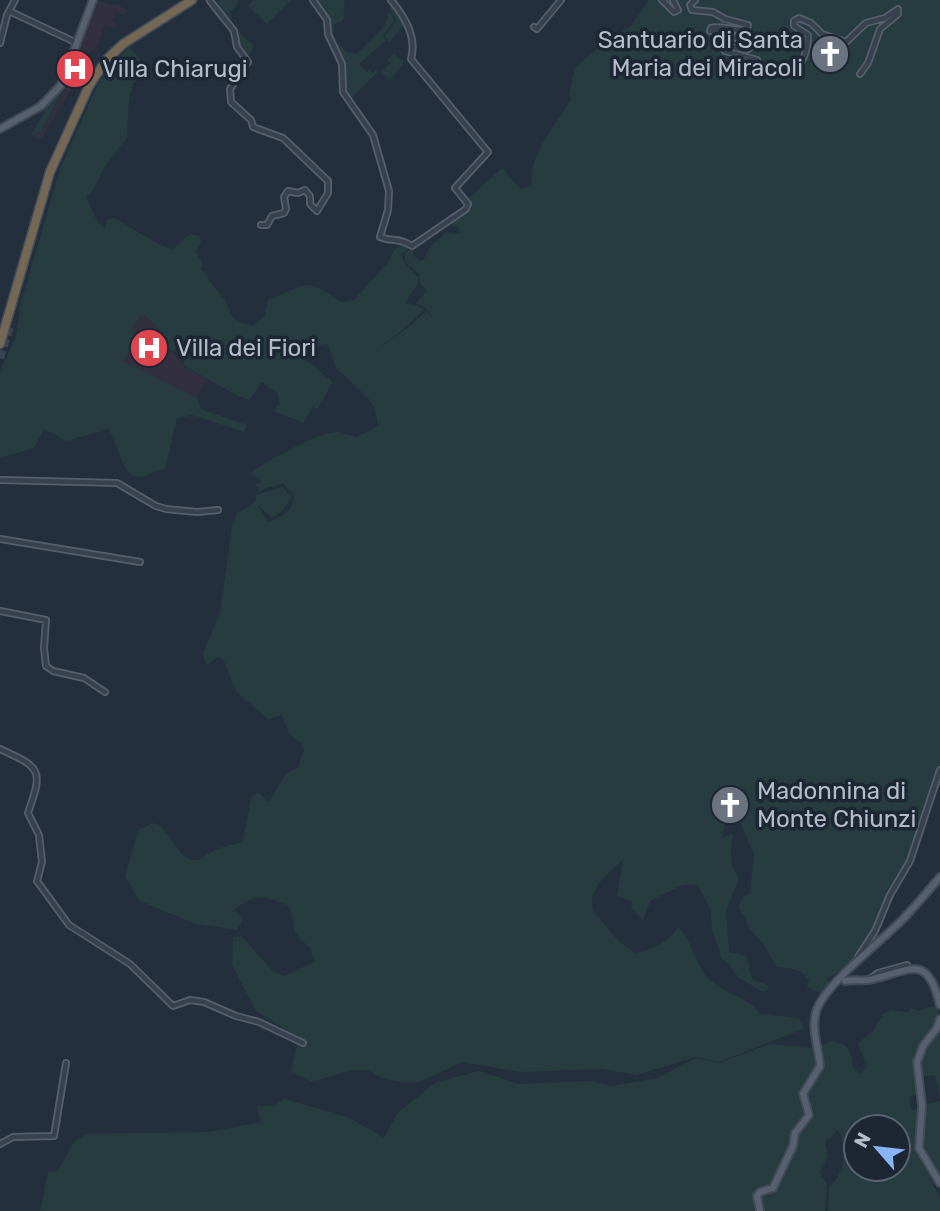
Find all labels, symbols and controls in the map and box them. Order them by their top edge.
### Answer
place label: Santuario di Santa Maria dei Miracoli [598,26,803,82]
church icon: Santuario di Santa Maria dei Miracoli [809,33,851,75]
hospital icon: Villa Chiarugi [54,48,96,90]
place label: Villa Chiarugi [102,55,248,83]
hospital icon: Villa dei Fiori [128,327,170,369]
place label: Villa dei Fiori [176,334,316,362]
place label: Madonnina di Monte Chiunzi [757,777,916,833]
church icon: Madonnina di Monte Chiunzi [709,784,751,826]
north arrow [842,1113,912,1183]
text: N [849,1129,876,1152]

